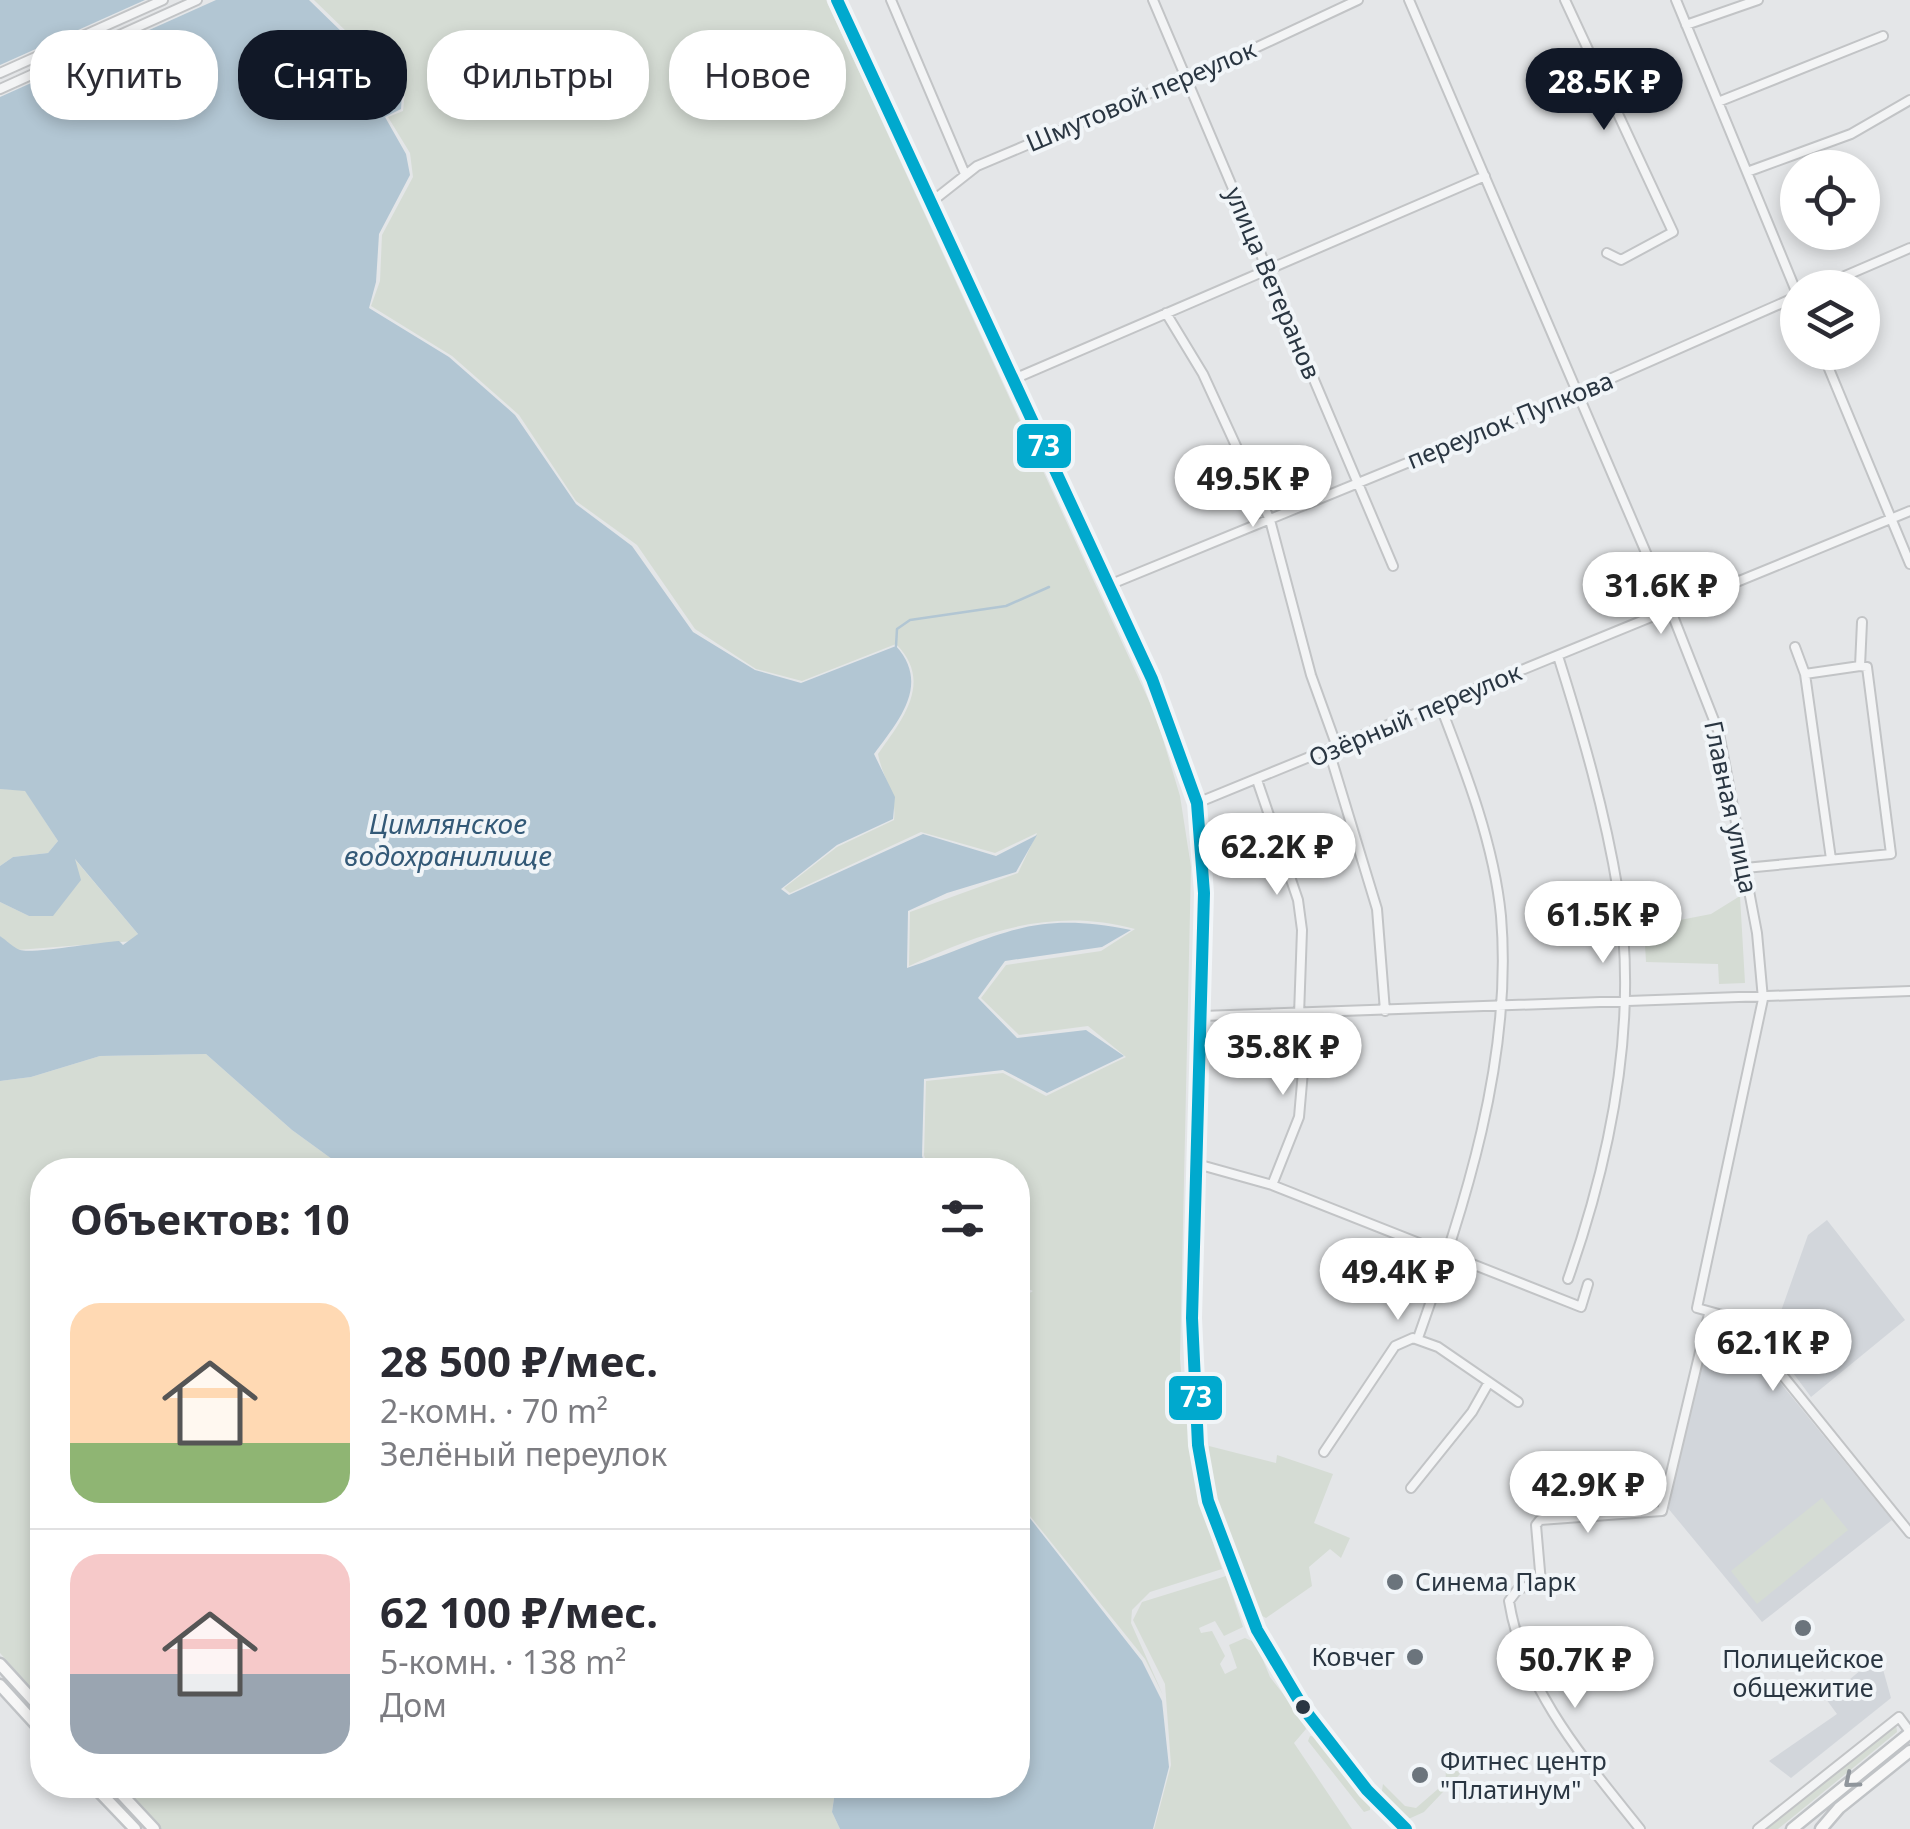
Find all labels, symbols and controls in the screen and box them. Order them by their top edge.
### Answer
chip: Купить [30,30,218,120]
chip: Снять [238,30,407,120]
chip: Фильтры [427,30,649,120]
chip: Новое [669,30,846,120]
street label: Шмутовой переулок [1021,31,1261,159]
pin: 28.5K ₽ [1512,48,1696,133]
text: 28.5K ₽ [1548,59,1660,102]
map controls [1780,150,1880,370]
button: locate [1780,150,1880,250]
street label: улица Ветеранов [1218,181,1330,384]
button: layers [1780,270,1880,370]
street label: переулок Пупкова [1401,362,1618,476]
line badge: 73 [1015,422,1073,470]
text: 73 [1028,426,1060,464]
pin: 49.5K ₽ [1161,445,1345,530]
text: 49.5K ₽ [1197,456,1309,499]
pin: 31.6K ₽ [1569,552,1753,637]
text: 31.6K ₽ [1605,563,1717,606]
street label: Озёрный переулок [1303,654,1527,774]
street label: Главная улица [1697,717,1767,896]
water label: Цимлянское водохранилище [344,804,552,874]
pin: 62.2K ₽ [1185,813,1369,898]
text: 62.2K ₽ [1221,824,1333,867]
pin: 61.5K ₽ [1511,881,1695,966]
text: 61.5K ₽ [1547,892,1659,935]
pin: 35.8K ₽ [1191,1013,1375,1098]
text: 35.8K ₽ [1227,1024,1339,1067]
text: Объектов: 10 [70,1190,350,1247]
icon: filters [935,1191,990,1246]
pin: 49.4K ₽ [1306,1238,1490,1323]
text: 49.4K ₽ [1342,1249,1454,1292]
pin: 62.1K ₽ [1681,1309,1865,1394]
text: 62.1K ₽ [1717,1320,1829,1363]
text: 28 500 ₽/мес. [380,1332,658,1389]
icon: home [150,1343,270,1463]
line badge: 73 [1167,1374,1224,1422]
text: 73 [1180,1377,1212,1415]
text: 2-комн. · 70 m² [380,1389,608,1432]
text: Зелёный переулок [380,1432,667,1475]
pin: 42.9K ₽ [1496,1451,1680,1536]
text: 42.9K ₽ [1532,1462,1644,1505]
place label: Синема Парк [1415,1564,1577,1598]
marker: Синема Парк [1384,1571,1406,1593]
text: 62 100 ₽/мес. [380,1583,658,1640]
icon: home [150,1594,270,1714]
marker: Полицейское общежитие [1792,1617,1814,1639]
pin: 50.7K ₽ [1483,1626,1667,1711]
text: 50.7K ₽ [1519,1637,1631,1680]
place label: Ковчег [1311,1639,1395,1673]
text: 5-комн. · 138 m² [380,1640,626,1683]
place label: Полицейское общежитие [1722,1641,1884,1704]
marker: Ковчег [1404,1646,1426,1668]
text: Дом [380,1683,447,1726]
unlabelled marker [1293,1697,1313,1717]
place label: Фитнес центр "Платинум" [1440,1743,1607,1806]
marker: Фитнес центр "Платинум" [1409,1764,1431,1786]
one-way arrow [1845,1769,1863,1787]

